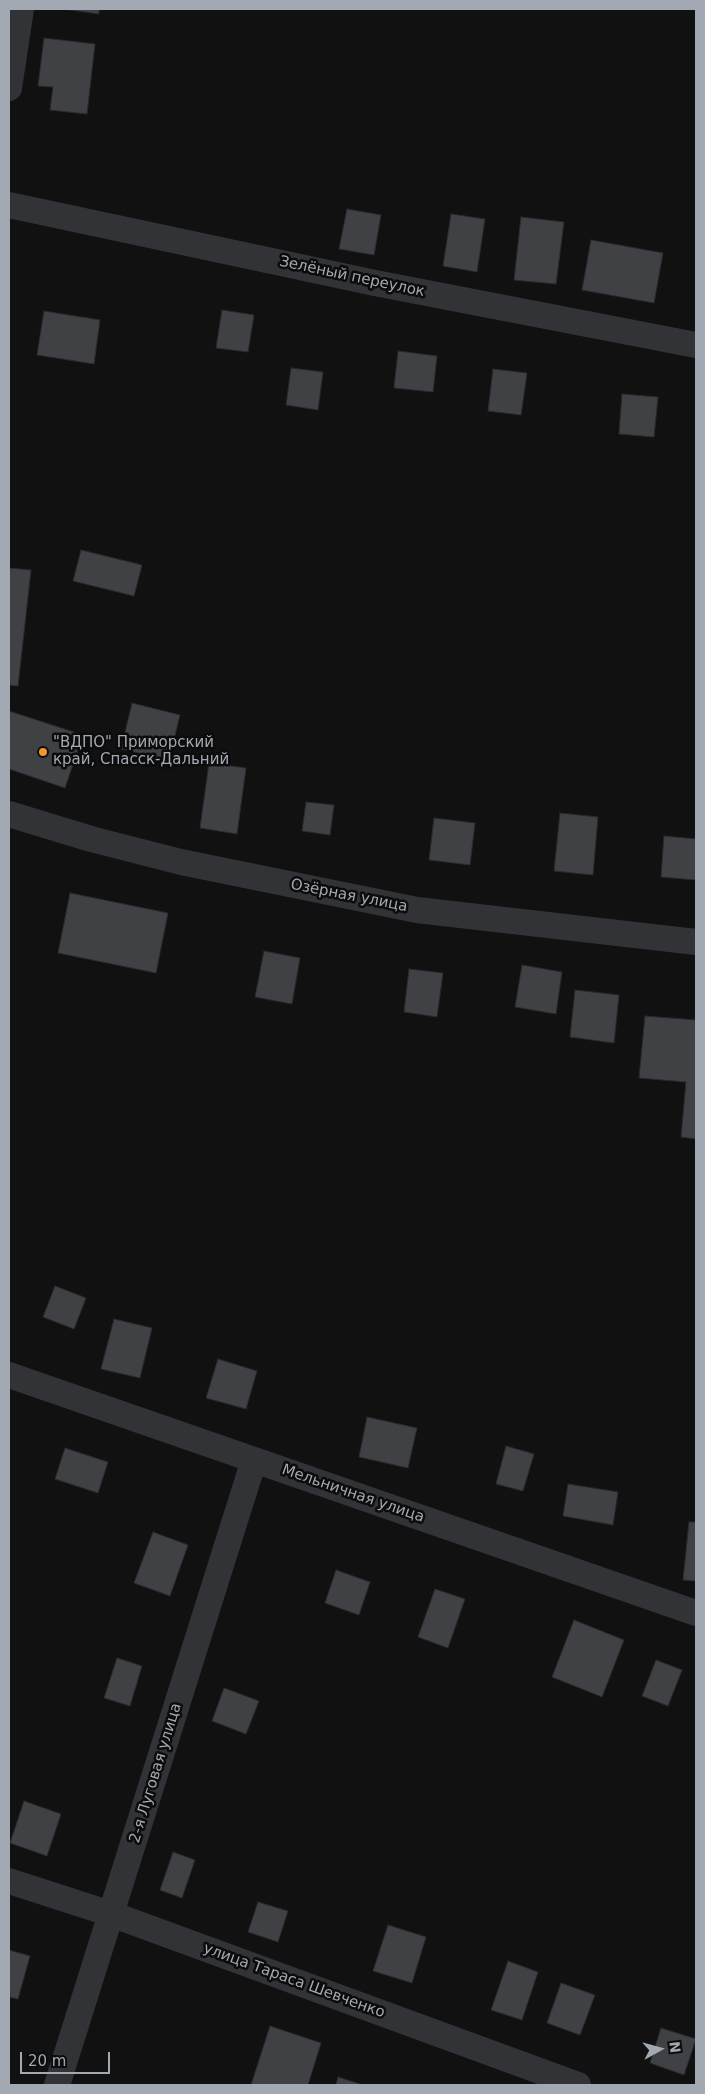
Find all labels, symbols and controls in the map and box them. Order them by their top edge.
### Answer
street label: Зелёный переулок [278,253,426,301]
place label: "ВДПО" Приморский край, Спасск-Дальний [53,734,229,769]
marker: "ВДПО" Приморский край, Спасск-Дальний [37,746,49,758]
street label: Озёрная улица [289,876,409,916]
street label: Мельничная улица [279,1461,427,1527]
street label: 2-я Луговая улица [126,1701,186,1845]
street label: улица Тараса Шевченко [201,1940,387,2022]
north arrow [635,2024,685,2074]
text: N [666,2040,684,2054]
scale bar [22,2042,112,2074]
text: 20 m [28,2052,66,2070]

